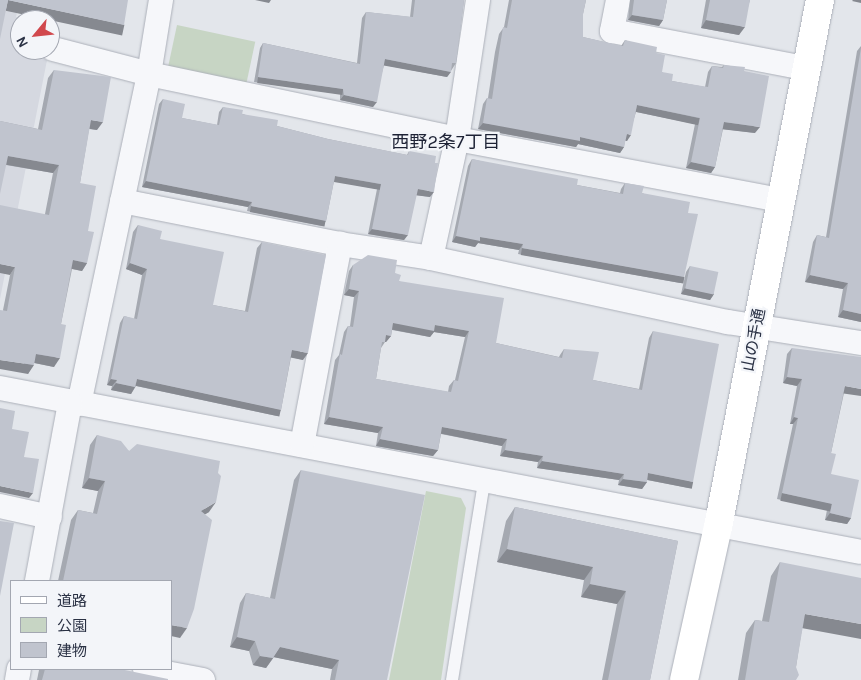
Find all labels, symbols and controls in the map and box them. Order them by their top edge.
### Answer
north arrow [10,10,60,60]
text: N [12,33,32,50]
district label: 西野2条7丁目 [392,131,500,153]
street label: 山の手通 [738,307,770,373]
legend [10,580,172,670]
text: 道路 [57,592,87,610]
text: 公園 [57,617,87,635]
text: 建物 [57,642,87,660]

